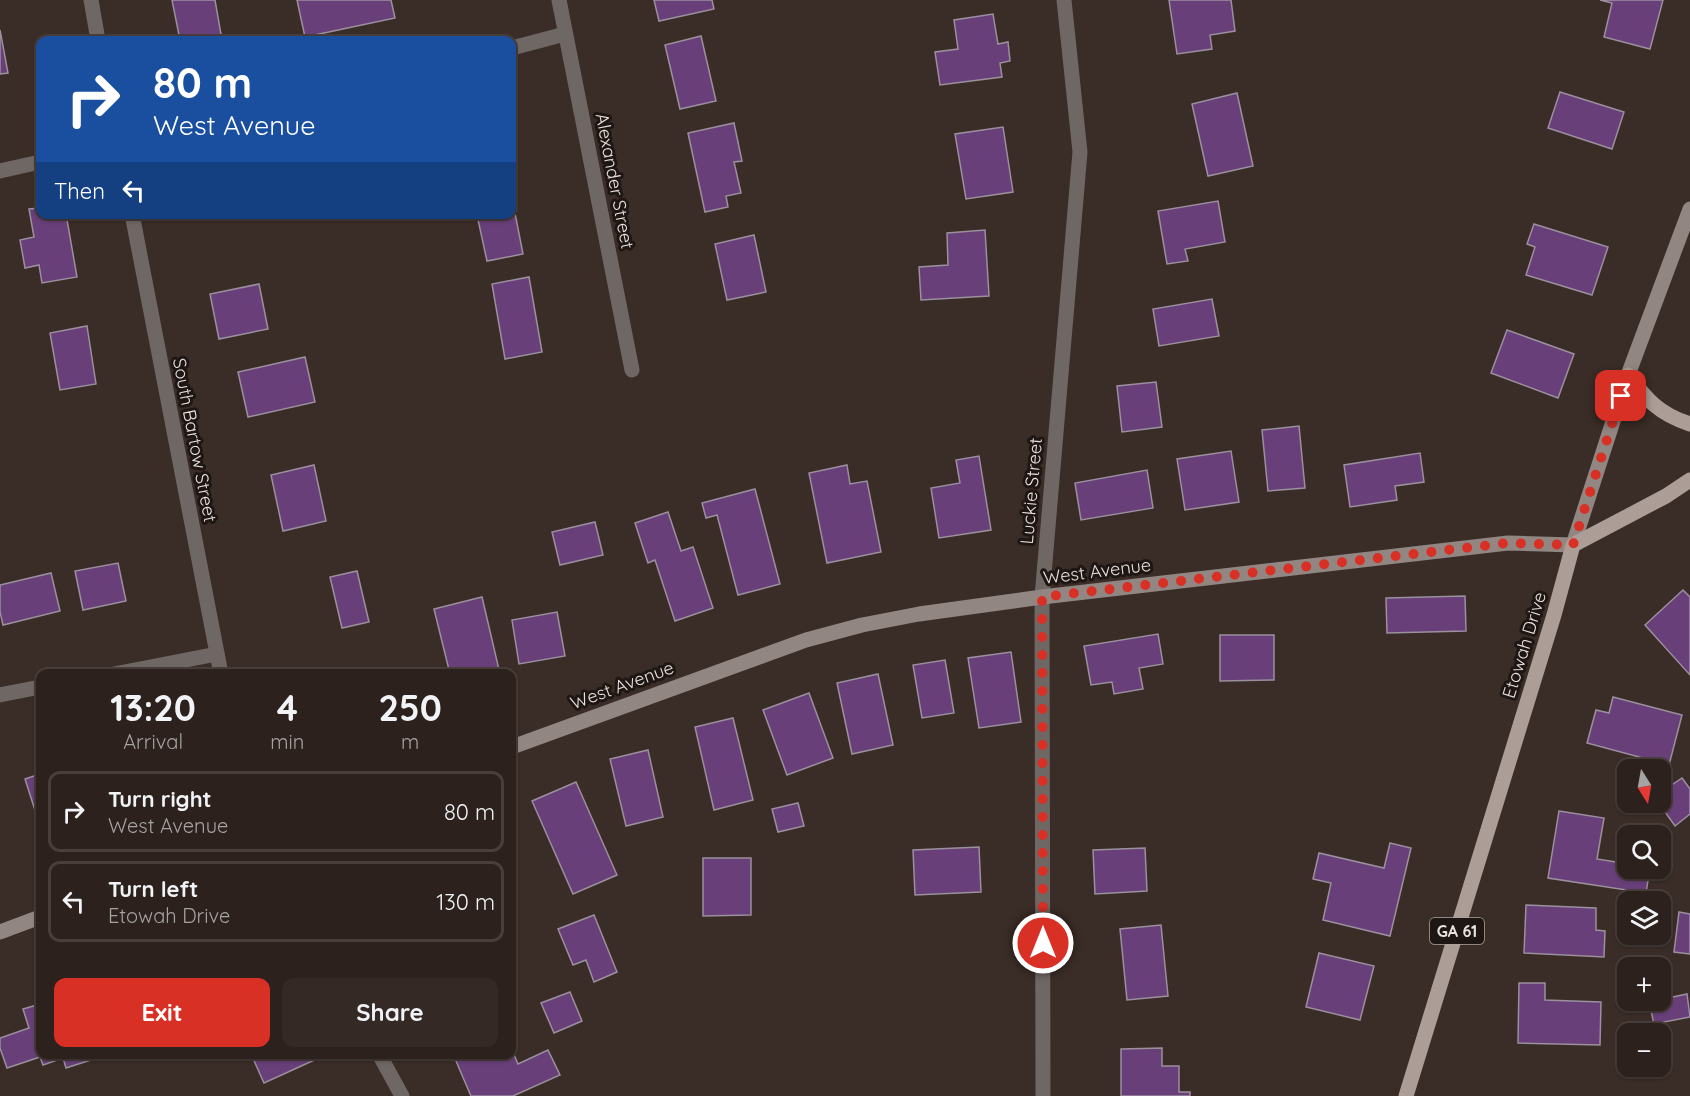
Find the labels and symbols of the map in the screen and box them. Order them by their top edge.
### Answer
street label: Alexander Street [591,111,639,251]
street label: South Bartow Street [168,356,222,524]
pin [1595,370,1646,421]
street label: Luckie Street [1015,437,1047,545]
street label: West Avenue [1042,553,1152,589]
street label: Etowah Drive [1497,589,1551,701]
street label: West Avenue [567,656,677,714]
north arrow [1617,759,1671,813]
position arrow [1011,911,1075,975]
road number: GA 61 [1430,918,1484,944]

